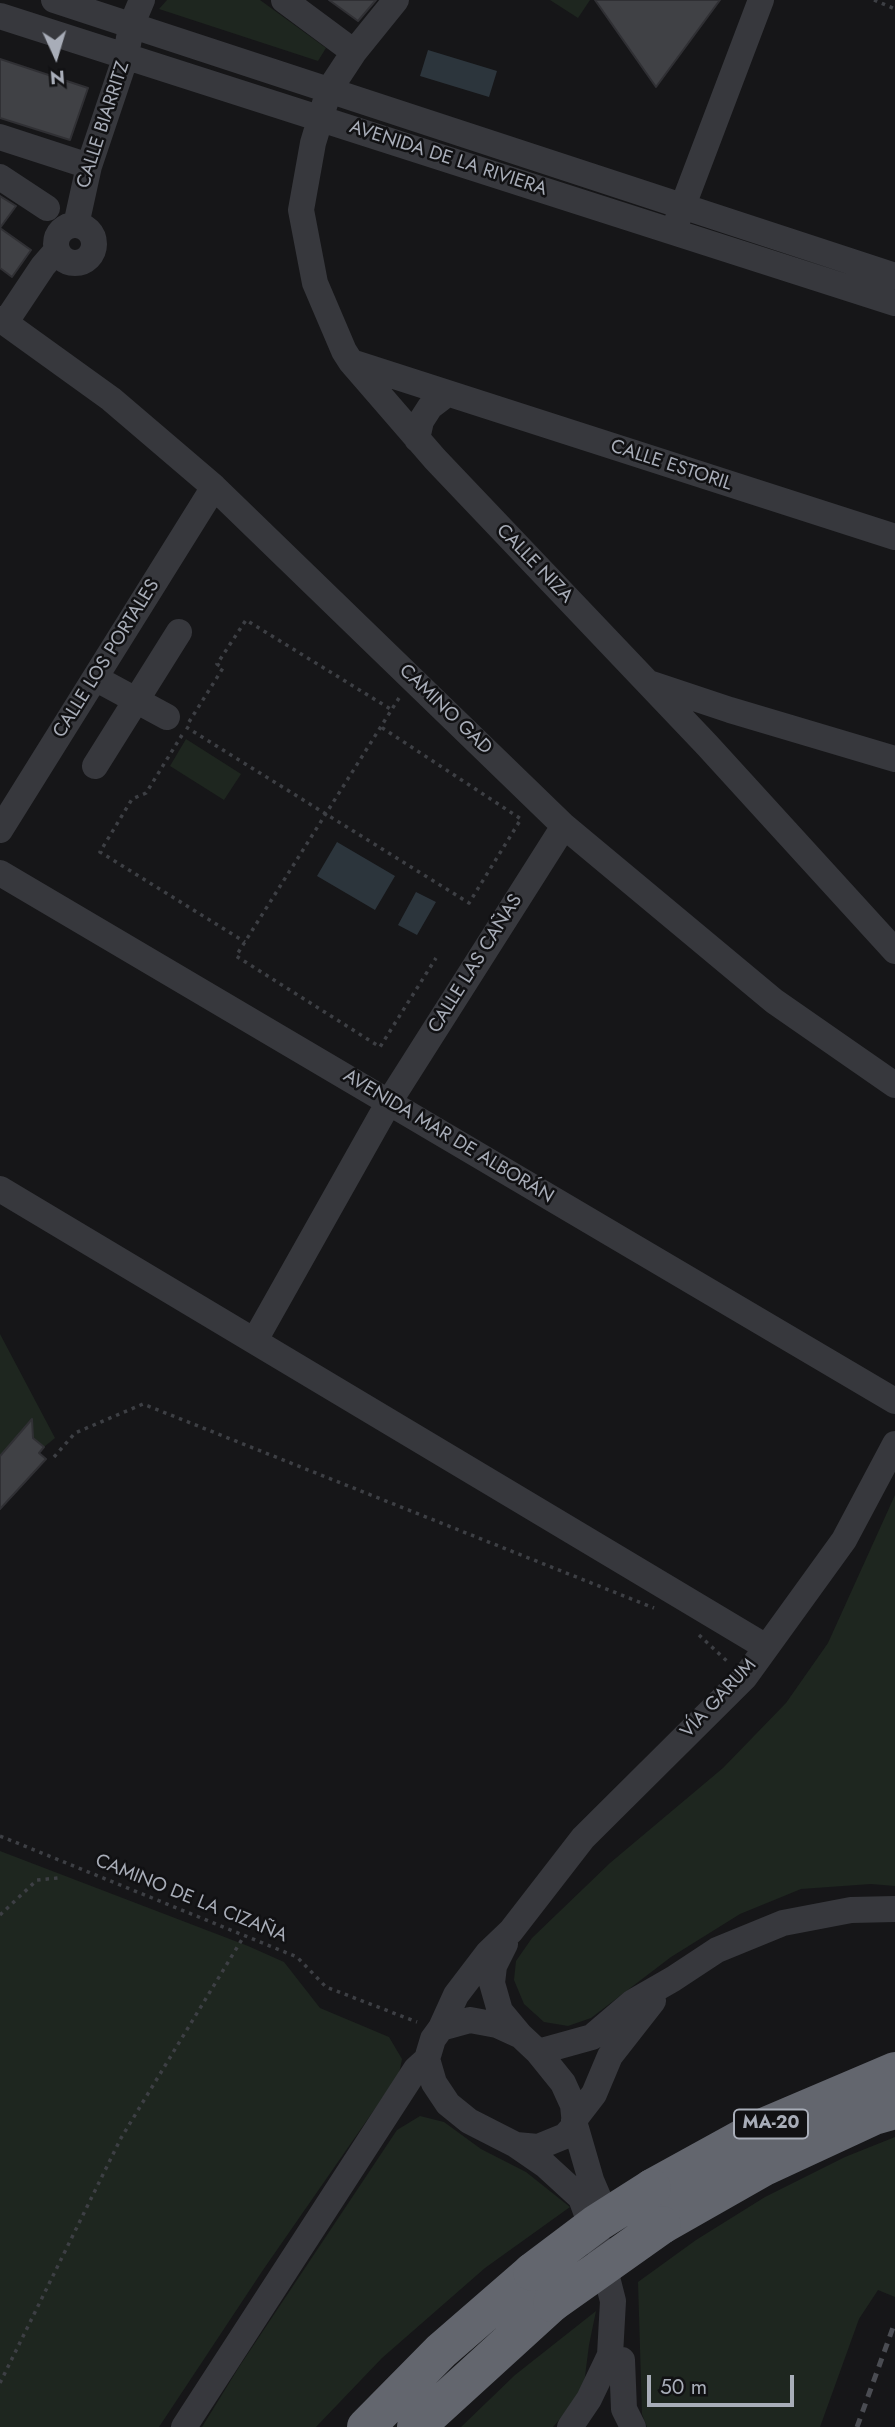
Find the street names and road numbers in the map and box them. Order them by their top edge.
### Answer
street label: CALLE BIARRITZ [73,59,135,191]
street label: AVENIDA DE LA RIVIERA [346,116,550,202]
street label: CALLE ESTORIL [608,436,734,496]
street label: CALLE NIZA [491,520,577,608]
street label: CALLE LOS PORTALES [49,576,165,742]
street label: CAMINO GAD [394,660,496,760]
street label: CALLE LAS CAÑAS [424,890,528,1038]
street label: AVENIDA MAR DE ALBORÁN [339,1065,557,1209]
street label: VÍA GARUM [677,1655,761,1743]
street label: CAMINO DE LA CIZAÑA [92,1850,290,1948]
road number: MA-20 [734,2110,808,2138]

